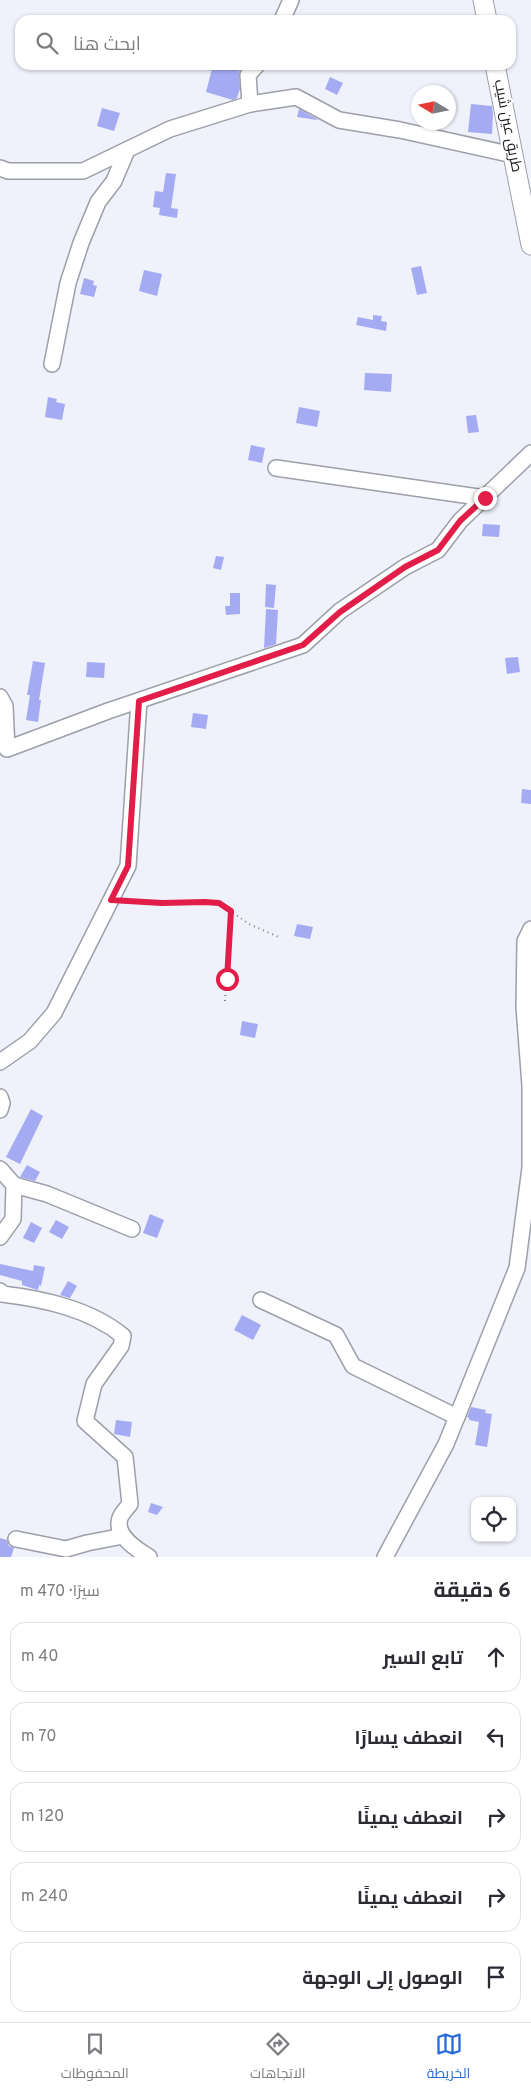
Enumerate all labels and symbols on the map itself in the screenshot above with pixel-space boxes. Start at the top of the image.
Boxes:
street label: طريق عين شيب [489,78,525,174]
north arrow [411,85,456,130]
route end [474,487,497,510]
route start [216,968,239,991]

